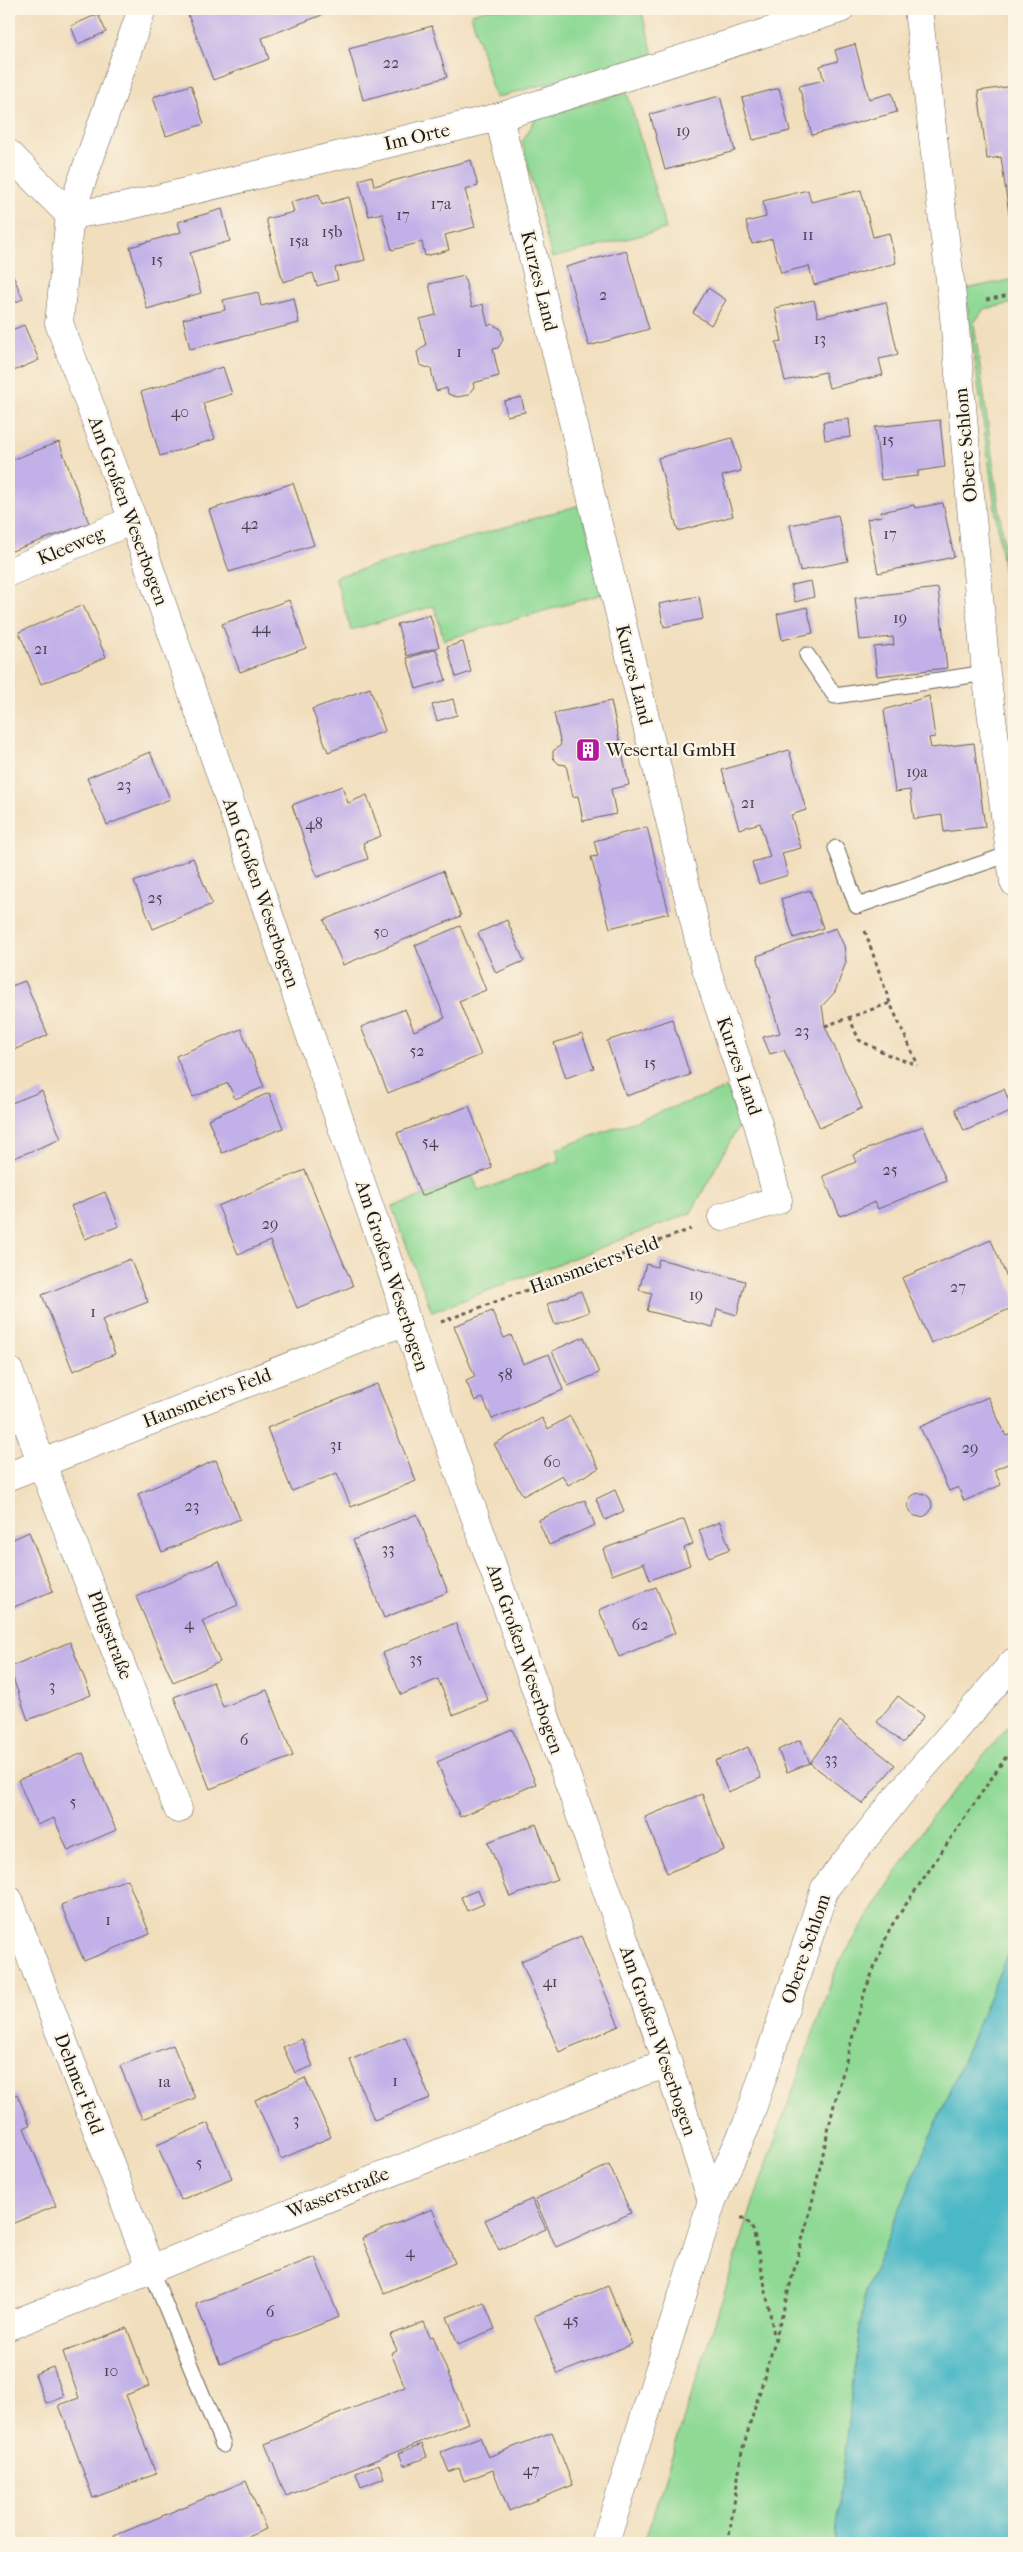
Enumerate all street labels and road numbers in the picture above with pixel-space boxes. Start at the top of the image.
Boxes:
street label: Im Orte [382,119,452,155]
street label: Kurzes Land [516,228,562,334]
street label: Obere Schlom [950,387,982,503]
street label: Am Großen Weserbogen [83,413,172,608]
street label: Kleeweg [34,522,109,570]
street label: Kurzes Land [611,622,657,728]
street label: Am Großen Weserbogen [218,794,304,991]
street label: Kurzes Land [712,1014,766,1119]
street label: Am Großen Weserbogen [350,1177,433,1374]
street label: Hansmeiers Feld [526,1231,662,1299]
street label: Hansmeiers Feld [140,1363,275,1433]
street label: Am Großen Weserbogen [482,1560,568,1757]
street label: Pflugstraße [83,1587,137,1683]
street label: Obere Schlom [777,1891,835,2007]
street label: Am Großen Weserbogen [615,1942,701,2139]
street label: Dehmer Feld [50,2030,109,2138]
street label: Wasserstraße [283,2163,392,2224]

